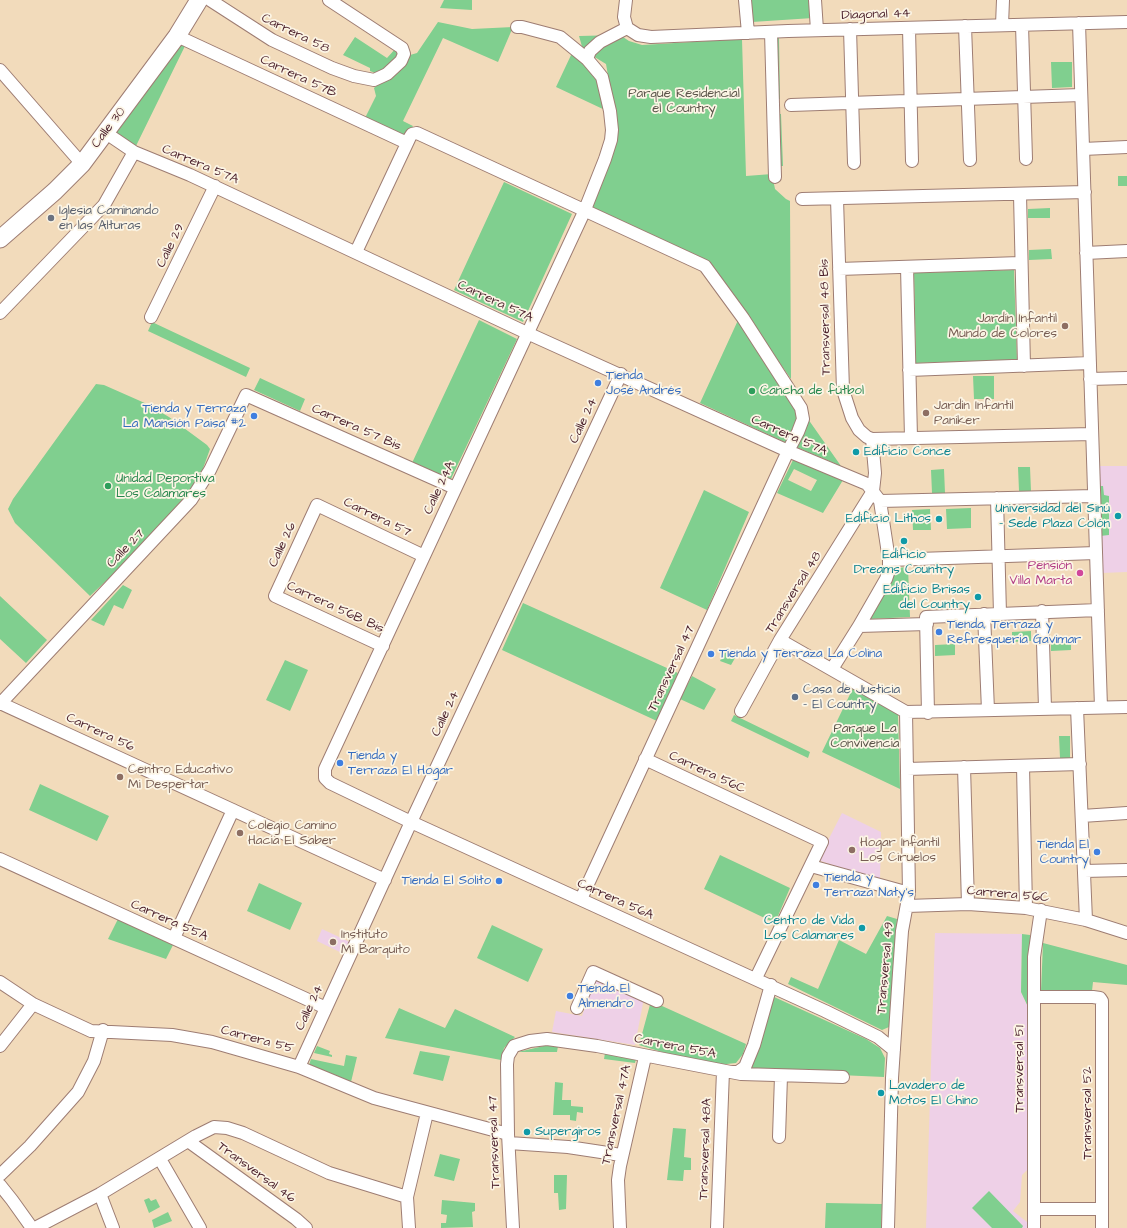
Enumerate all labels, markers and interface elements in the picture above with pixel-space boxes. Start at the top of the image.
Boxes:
street label: Diagonal 44 [841,6,911,24]
street label: Carrera 58 [258,11,332,57]
street label: Carrera 57B [257,52,339,102]
park label: Parque Residencial el Country [628,86,740,117]
street label: Calle 30 [89,105,129,151]
street label: Carrera 57A [159,142,241,188]
place label: Iglesia Caminando en las Alturas [59,203,159,234]
marker: Iglesia Caminando en las Alturas [46,213,56,223]
street label: Calle 29 [154,221,188,271]
street label: Transversal 48 Bis [817,259,835,375]
street label: Carrera 57A [455,278,535,326]
place label: Jardín Infantil Mundo de Colores [948,311,1057,342]
marker: Jardín Infantil Mundo de Colores [1060,321,1070,331]
place label: Tienda José Andrés [606,368,681,399]
marker: Tienda José Andrés [593,378,603,388]
place label: Cancha de fútbol [760,383,864,399]
marker: Cancha de fútbol [747,386,757,396]
street label: Calle 24 [567,396,601,446]
place label: Jardín Infantil Paniker [934,398,1014,429]
place label: Tienda y Terraza La Mansión Paisa #2 [123,401,246,432]
street label: Carrera 57 Bis [309,401,403,455]
marker: Jardín Infantil Paniker [921,408,931,418]
marker: Tienda y Terraza La Mansión Paisa #2 [249,411,259,421]
street label: Carrera 57A [749,412,829,460]
place label: Edificio Conce [864,444,951,460]
marker: Edificio Conce [851,447,861,457]
street label: Calle 24A [421,459,459,517]
place label: Unidad Deportiva Los Calamares [116,471,215,502]
marker: Unidad Deportiva Los Calamares [103,481,113,491]
street label: Carrera 57 [341,495,413,541]
place label: Universidad del Sinú - Sede Plaza Colón [995,501,1110,532]
place label: Edificio Lithos [846,511,931,527]
marker: Universidad del Sinú - Sede Plaza Colón [1113,511,1123,521]
marker: Edificio Lithos [934,514,944,524]
street label: Calle 26 [266,520,300,570]
street label: Calle 27 [104,526,148,572]
marker: Edificio Dreams Country [899,536,909,546]
place label: Edificio Dreams Country [854,547,954,578]
street label: Transversal 48 [763,549,825,637]
place label: Pensión Villa Marta [1010,558,1072,589]
marker: Pensión Villa Marta [1075,568,1085,578]
street label: Carrera 56B Bis [284,579,386,637]
place label: Edificio Brisas del Country [883,582,970,613]
marker: Edificio Brisas del Country [973,592,983,602]
place label: Tienda, Terraza y Refresquería Gavimar [947,617,1081,648]
street label: Transversal 47 [645,624,699,714]
marker: Tienda, Terraza y Refresquería Gavimar [934,627,944,637]
place label: Tienda y Terraza La Colina [719,646,882,662]
marker: Tienda y Terraza La Colina [706,649,716,659]
place label: Casa de Justicia - El Country [803,682,900,713]
street label: Calle 24 [429,689,463,739]
marker: Casa de Justicia - El Country [790,692,800,702]
street label: Carrera 56 [63,710,137,756]
park label: Parque La Convivencia [831,721,899,752]
place label: Tienda y Terraza El Hogar [348,748,453,779]
street label: Carrera 56C [666,748,748,798]
marker: Tienda y Terraza El Hogar [335,758,345,768]
place label: Centro Educativo Mi Despertar [128,762,233,793]
marker: Centro Educativo Mi Despertar [115,772,125,782]
place label: Colegio Camino Hacia El Saber [248,818,336,849]
marker: Colegio Camino Hacia El Saber [235,828,245,838]
place label: Hogar Infantil Los Ciruelos [860,835,939,866]
place label: Tienda El Country [1037,837,1089,868]
marker: Hogar Infantil Los Ciruelos [847,845,857,855]
marker: Tienda El Country [1092,847,1102,857]
place label: Tienda y Terraza Naty's [824,870,914,901]
place label: Tienda El Solito [402,873,491,889]
marker: Tienda El Solito [494,876,504,886]
street label: Carrera 56A [574,876,656,924]
marker: Tienda y Terraza Naty's [811,880,821,890]
street label: Carrera 56C [966,884,1050,906]
street label: Carrera 55A [128,897,210,945]
place label: Centro de Vida Los Calamares [764,913,854,944]
street label: Transversal 49 [874,921,898,1015]
marker: Centro de Vida Los Calamares [857,923,867,933]
place label: Instituto Mi Barquito [341,927,410,958]
marker: Instituto Mi Barquito [328,937,338,947]
place label: Tienda El Almendro [578,981,633,1012]
street label: Calle 24 [293,983,327,1033]
marker: Tienda El Almendro [565,991,575,1001]
street label: Carrera 55 [219,1023,295,1057]
street label: Transversal 51 [1012,1025,1028,1113]
street label: Carrera 55A [633,1031,717,1063]
street label: Transversal 47A [599,1064,635,1166]
street label: Transversal 52 [1080,1067,1096,1159]
place label: Lavadero de Motos El Chino [889,1078,978,1109]
marker: Lavadero de Motos El Chino [876,1088,886,1098]
street label: Transversal 47 [486,1095,504,1189]
street label: Transversal 48A [696,1098,716,1200]
place label: Supergiros [535,1124,601,1140]
marker: Supergiros [522,1127,532,1137]
street label: Transversal 46 [214,1139,298,1207]

